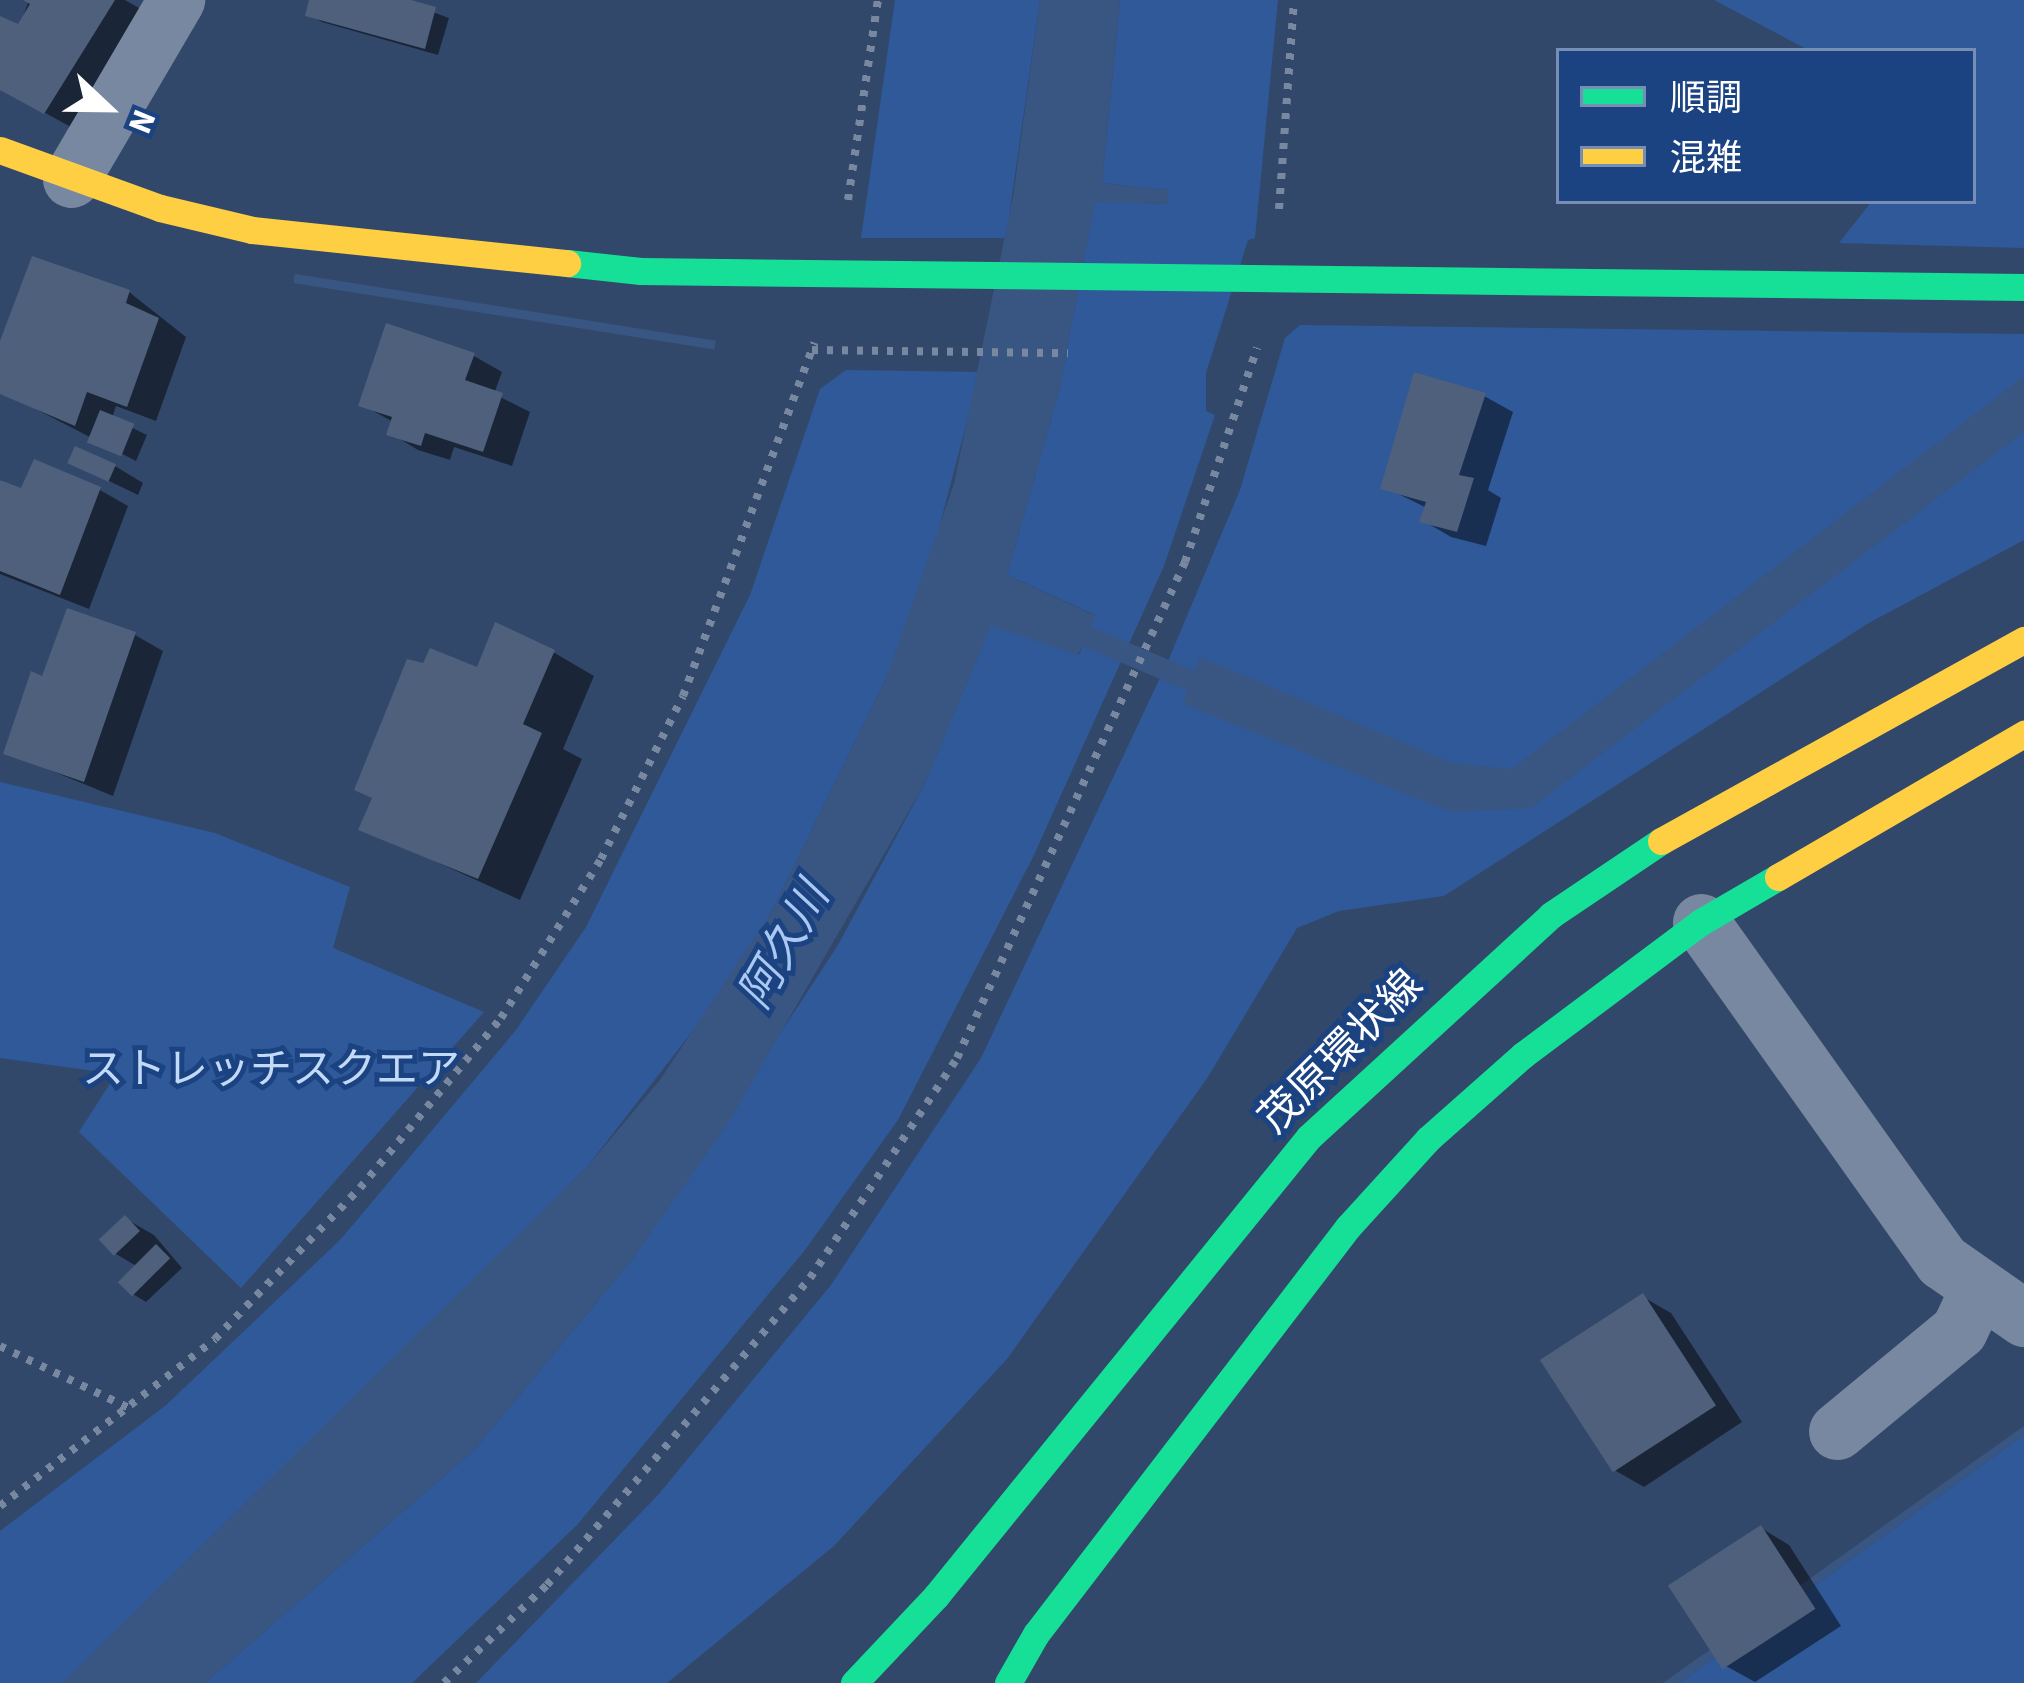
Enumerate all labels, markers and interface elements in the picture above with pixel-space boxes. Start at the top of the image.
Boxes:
north arrow [48,48,168,168]
legend [1556,48,1976,204]
text: 順調 [1670,73,1742,124]
text: N [116,103,168,141]
text: 混雑 [1670,133,1742,184]
water label: 阿久川 [729,874,841,1018]
street label: 茂原環状線 [1249,960,1433,1144]
park label: ストレッチスクエア [82,1045,460,1095]

